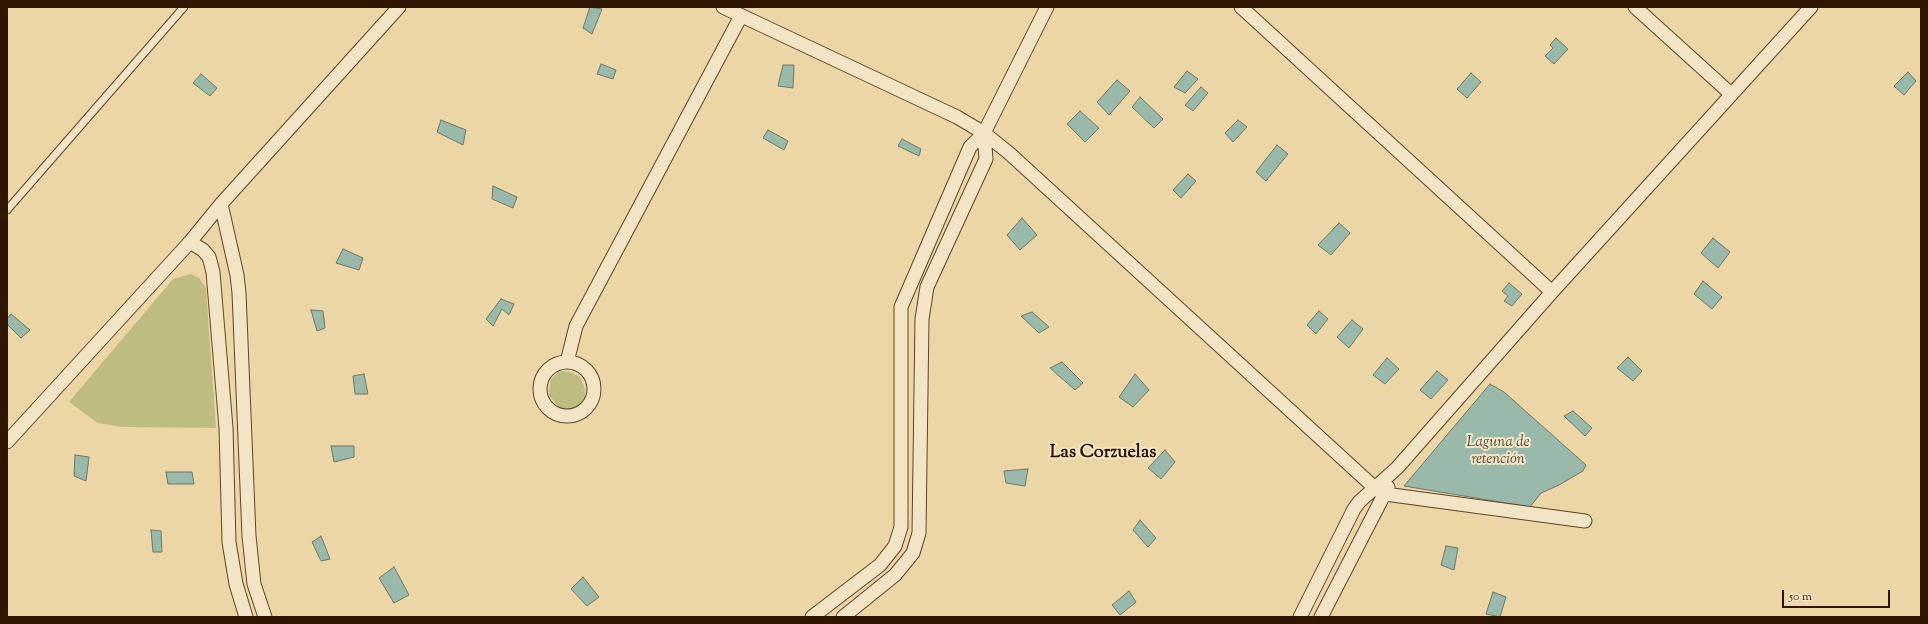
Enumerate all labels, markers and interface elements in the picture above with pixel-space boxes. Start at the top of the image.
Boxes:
water label: Laguna de retención [1466,434,1530,469]
district label: Las Corzuelas [1050,443,1156,465]
scale bar [1784,582,1892,608]
text: 50 m [1789,588,1812,606]

